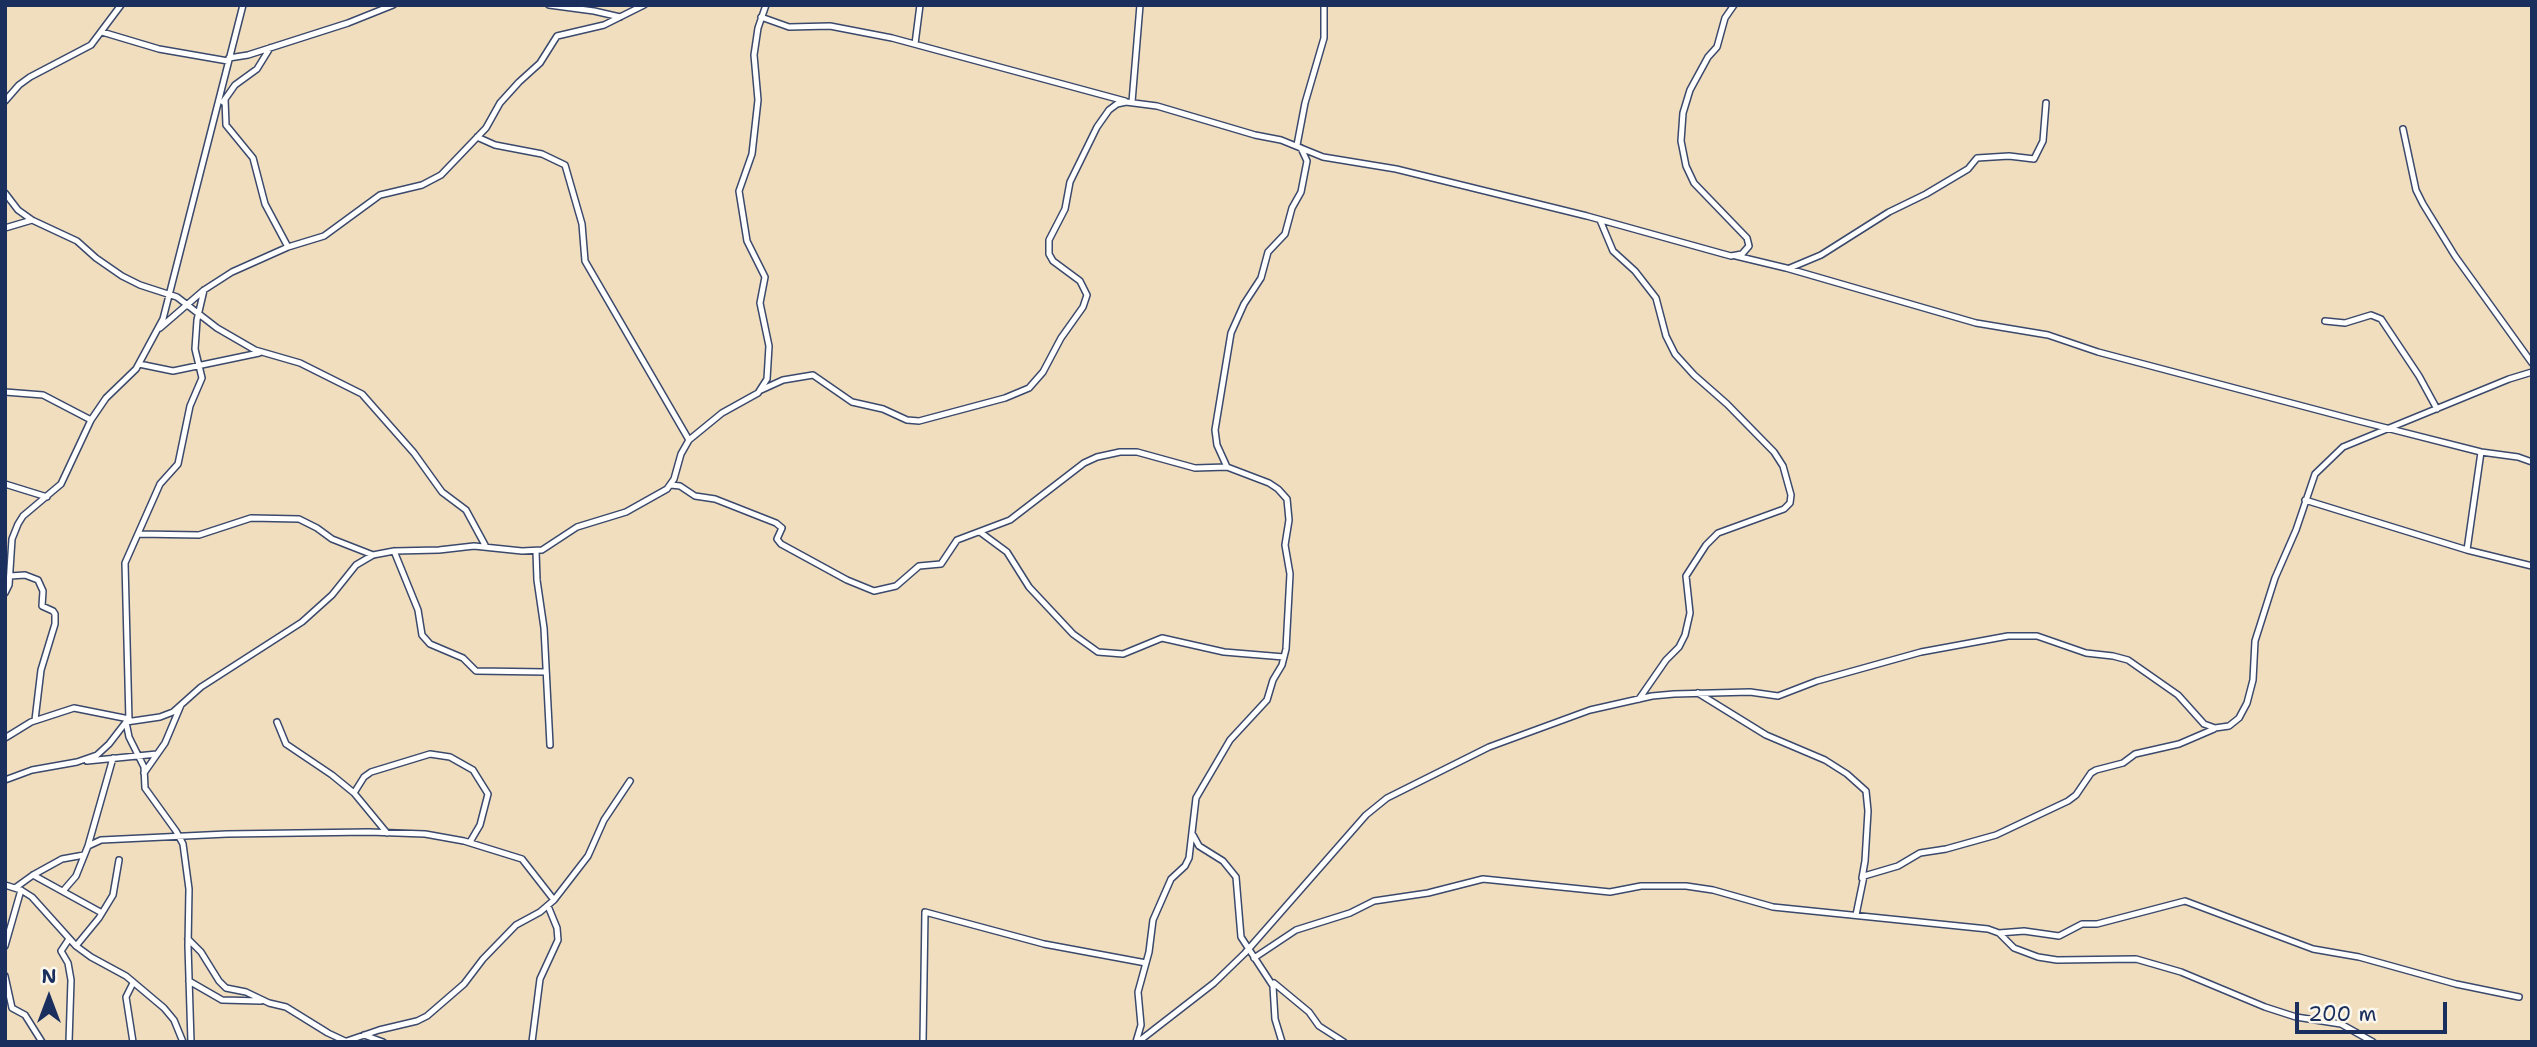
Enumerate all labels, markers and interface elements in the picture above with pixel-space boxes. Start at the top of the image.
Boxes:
north arrow [14,963,84,1033]
text: N [41,964,57,989]
scale bar [2299,988,2451,1032]
text: 200 m [2308,1000,2377,1028]

